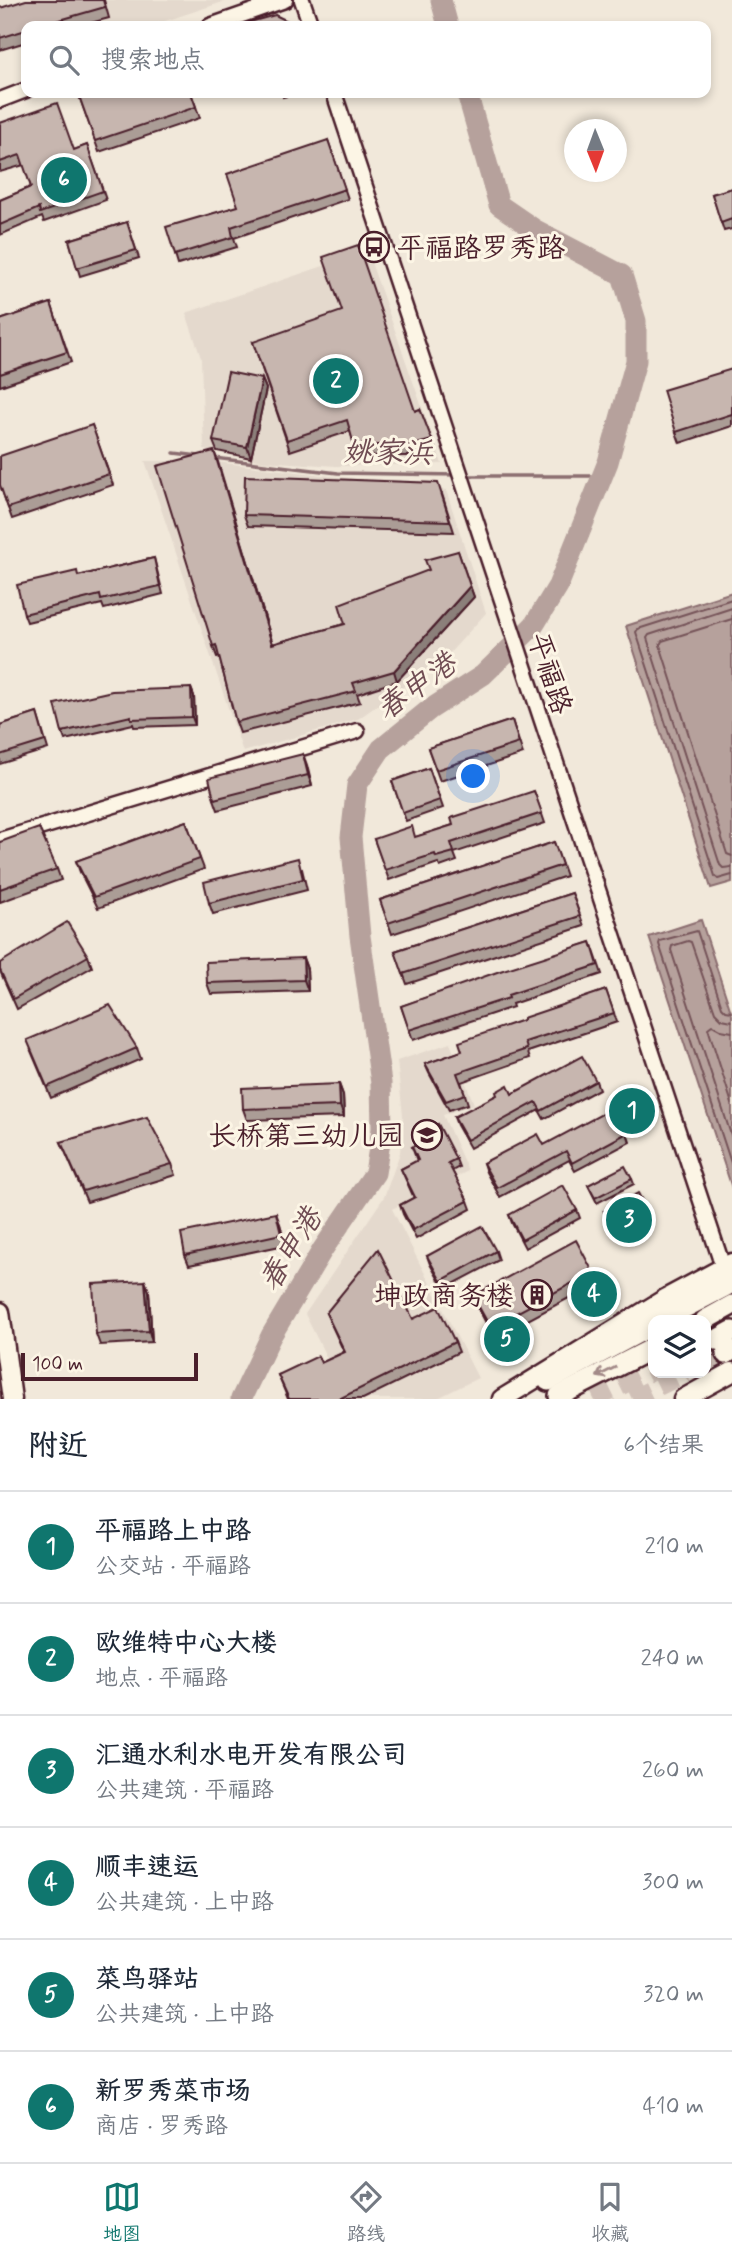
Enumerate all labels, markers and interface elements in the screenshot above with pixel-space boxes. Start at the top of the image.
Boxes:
search box [21,21,711,98]
icon: search [45,41,83,79]
text: 搜索地点 [101,44,205,78]
north arrow [564,119,627,182]
pin: 6 [41,154,87,206]
bus stop icon: 平福路罗秀路 [357,230,391,264]
place label: 平福路罗秀路 [397,231,565,268]
pin: 2 [313,355,359,407]
water label: 姚家浜 [343,433,434,474]
street label: 平福路 [518,628,579,719]
water label: 春申港 [369,643,467,729]
your location [456,759,490,793]
pin: 1 [609,1085,655,1137]
school or university icon: 长桥第三幼儿园 [410,1118,444,1152]
place label: 长桥第三幼儿园 [208,1119,404,1156]
pin: 3 [606,1194,652,1246]
water label: 春申港 [251,1199,333,1298]
pin: 4 [571,1268,617,1320]
building icon: 坤政商务楼 [520,1278,554,1312]
place label: 坤政商务楼 [374,1279,514,1316]
pin: 5 [484,1313,530,1365]
map controls [648,1315,711,1378]
button: layers [648,1315,711,1378]
scale bar [21,1350,198,1382]
text: 100 m [32,1352,83,1377]
one-way arrow [596,1366,617,1380]
text: 附近 [28,1427,88,1466]
text: 6个结果 [623,1431,704,1461]
text: 平福路上中路 [95,1515,251,1549]
text: 1 [46,1532,56,1562]
text: 210 m [644,1532,704,1562]
text: 公交站 · 平福路 [95,1552,251,1582]
text: 欧维特中心大楼 [95,1627,277,1661]
text: 2 [45,1644,57,1674]
text: 240 m [640,1644,704,1674]
text: 地点 · 平福路 [95,1664,228,1694]
text: 汇通水利水电开发有限公司 [95,1739,407,1773]
text: 3 [46,1756,56,1786]
text: 260 m [642,1756,704,1786]
text: 公共建筑 · 平福路 [95,1776,274,1806]
text: 顺丰速运 [95,1851,199,1885]
text: 4 [44,1868,58,1898]
text: 300 m [642,1868,704,1898]
text: 公共建筑 · 上中路 [95,1888,274,1918]
text: 菜鸟驿站 [95,1963,199,1997]
text: 5 [44,1980,58,2010]
text: 320 m [643,1980,704,2010]
text: 公共建筑 · 上中路 [95,2000,274,2030]
text: 新罗秀菜市场 [95,2075,251,2109]
text: 6 [45,2092,57,2122]
text: 410 m [642,2092,704,2122]
text: 商店 · 罗秀路 [95,2112,228,2142]
tab: 地图 [103,2178,141,2247]
tab: 路线 [347,2178,385,2247]
tab: 收藏 [591,2178,629,2247]

